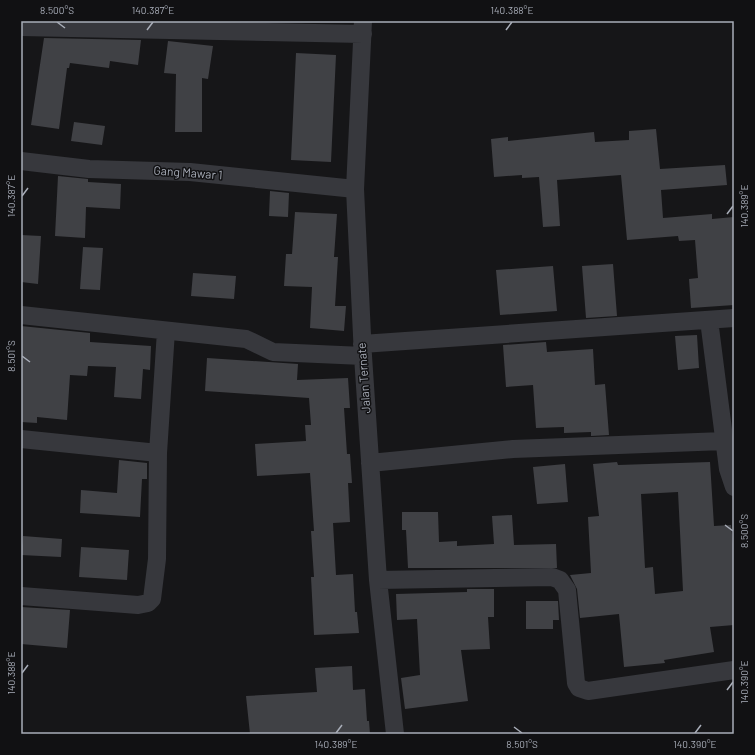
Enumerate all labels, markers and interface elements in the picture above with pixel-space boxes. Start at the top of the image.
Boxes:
text: 8.500°S [40,4,74,16]
text: 140.387°E [132,4,174,16]
text: 140.388°E [491,4,533,16]
street label: Gang Mawar 1 [153,163,223,181]
text: 140.387°E [5,175,17,217]
text: 140.389°E [738,185,750,227]
text: 8.501°S [5,340,17,372]
street label: Jalan Ternate [354,342,372,414]
text: 8.500°S [738,514,750,548]
text: 140.388°E [5,652,17,694]
text: 140.390°E [738,660,750,704]
text: 140.389°E [315,738,357,750]
text: 8.501°S [506,738,538,750]
text: 140.390°E [673,738,717,750]

